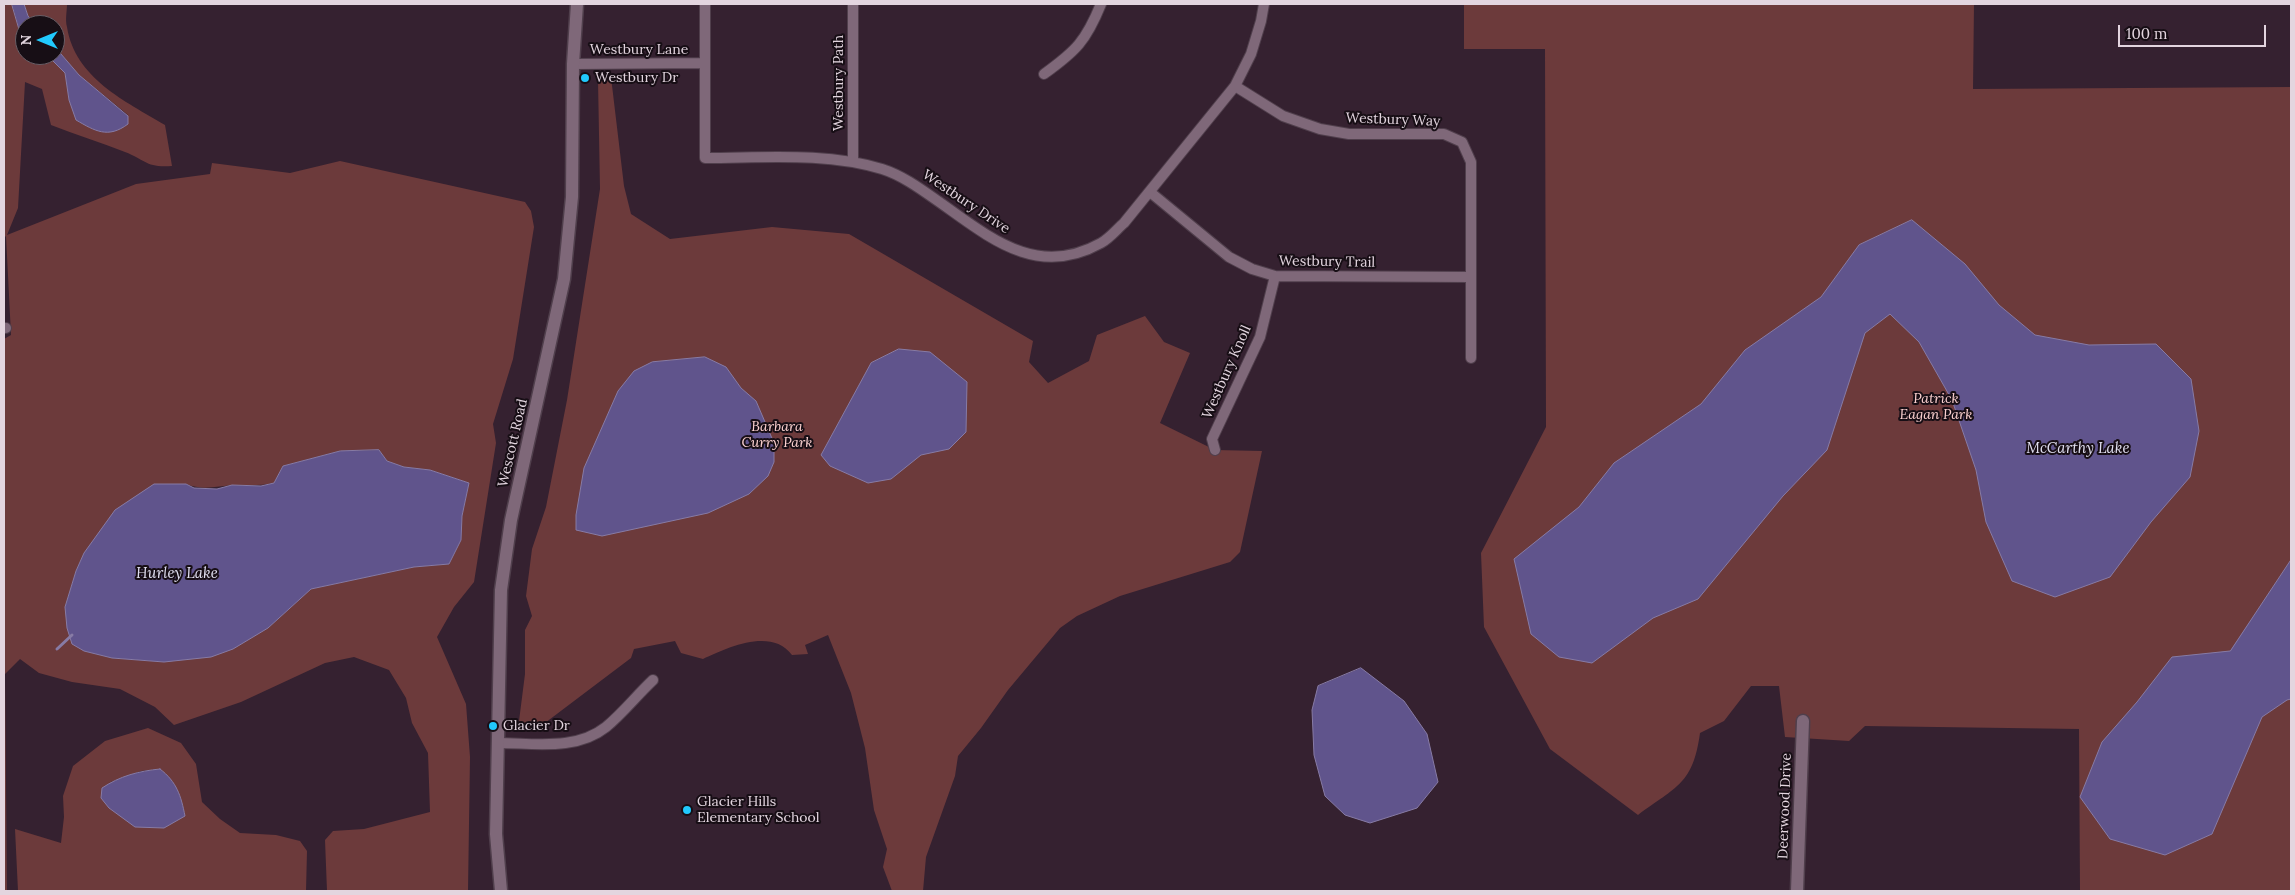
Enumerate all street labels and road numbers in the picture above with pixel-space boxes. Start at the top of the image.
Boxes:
street label: Westbury Path [831,35,847,131]
street label: Westbury Lane [590,42,688,58]
street label: Westbury Way [1345,110,1441,130]
street label: Westbury Drive [919,167,1013,237]
street label: Westbury Trail [1279,253,1375,271]
street label: Westbury Knoll [1199,323,1255,421]
street label: Wescott Road [495,397,531,489]
street label: Deerwood Drive [1775,753,1795,859]

